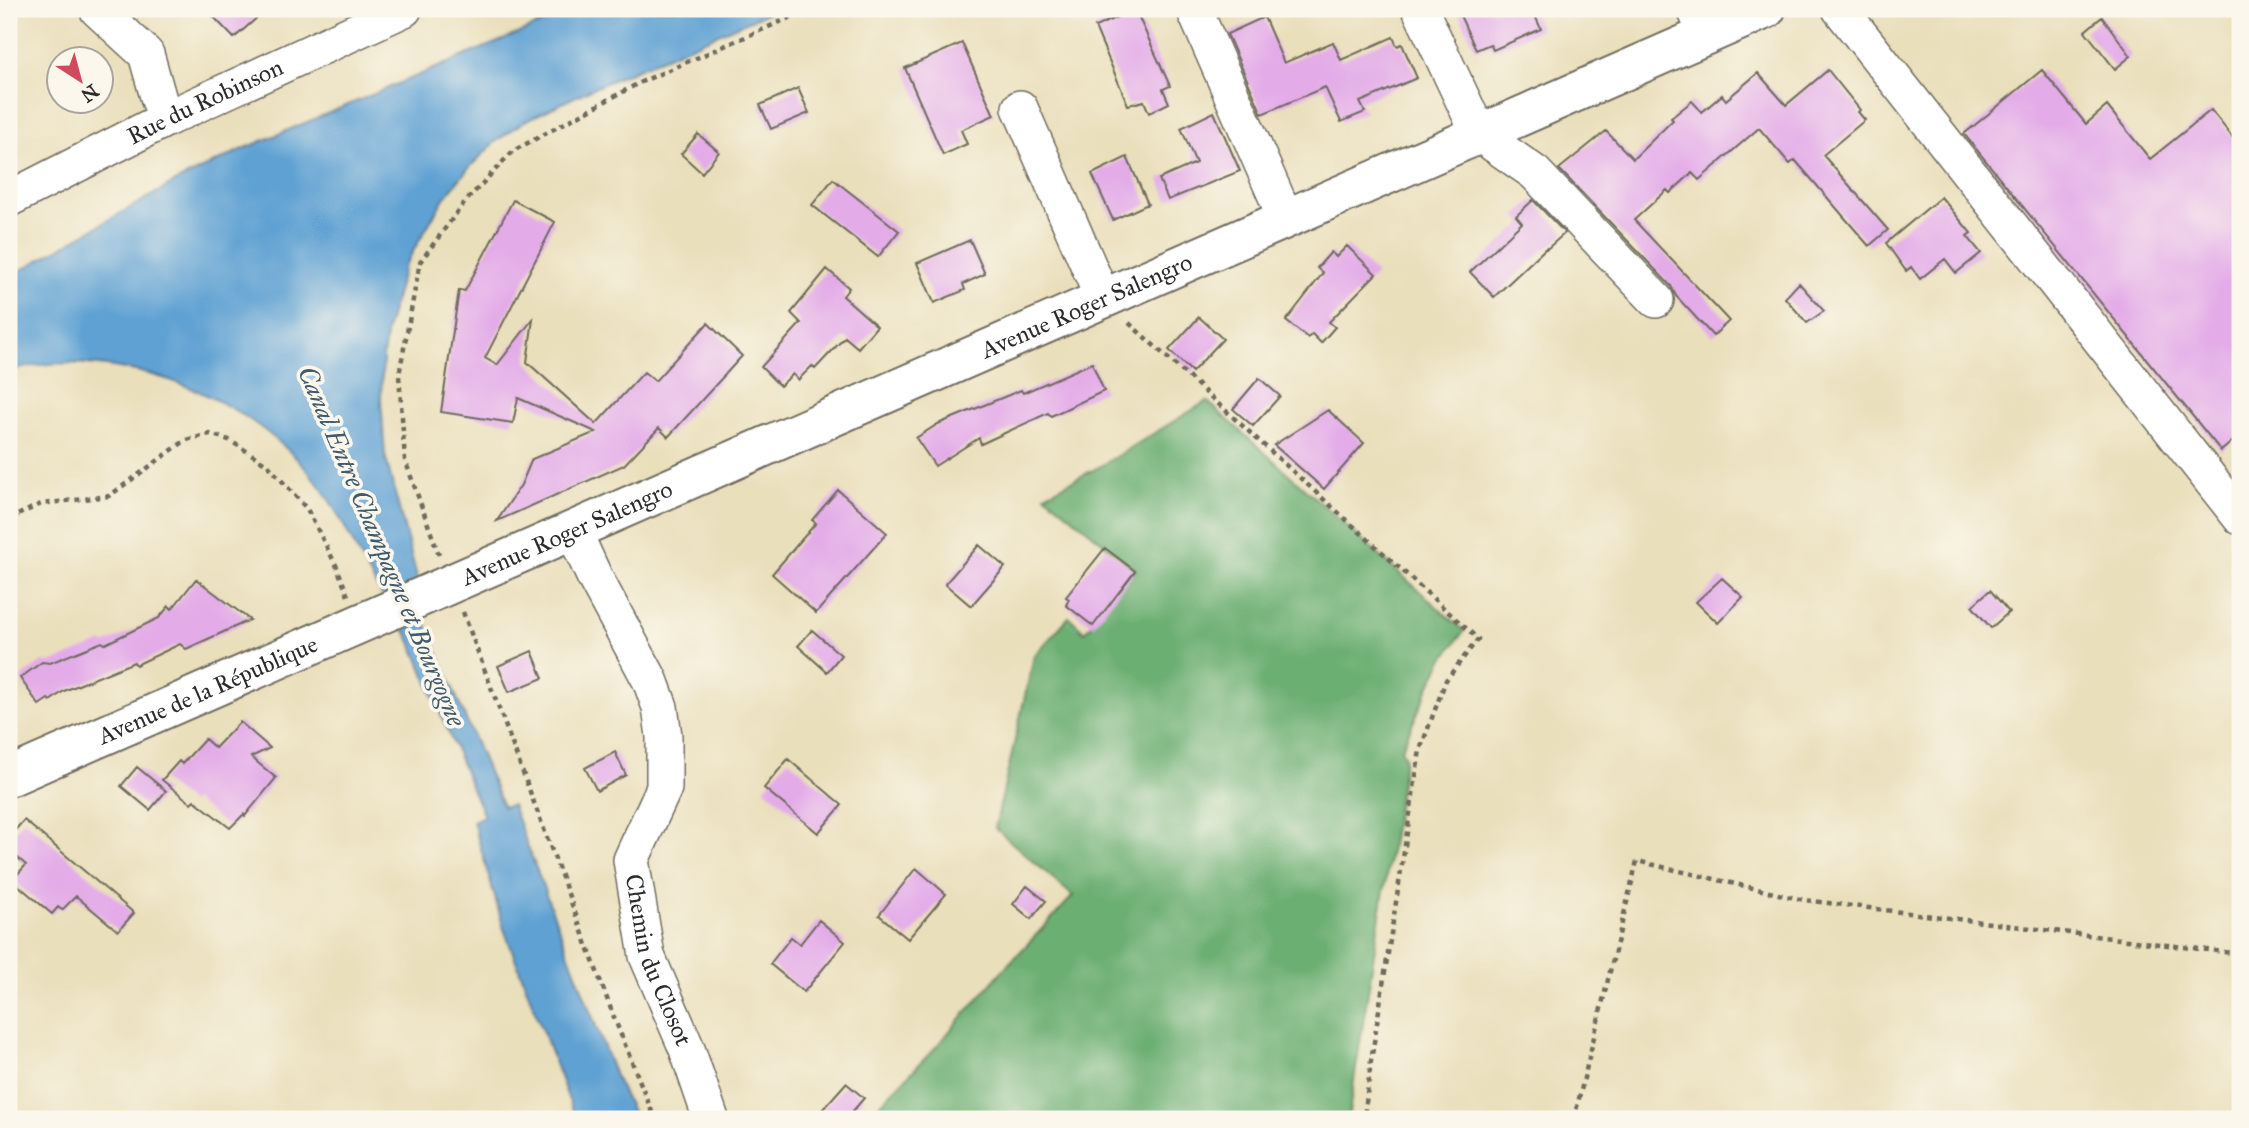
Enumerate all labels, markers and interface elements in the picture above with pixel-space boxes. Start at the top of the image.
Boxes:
north arrow [46,46,116,116]
street label: Rue du Robinson [122,52,288,151]
text: N [76,79,103,107]
street label: Avenue Roger Salengro [975,247,1197,366]
water label: Canal Entre Champagne et Bourgogne [290,361,473,733]
street label: Avenue Roger Salengro [456,474,677,593]
street label: Avenue de la République [92,629,322,752]
street label: Chemin du Closot [619,872,699,1051]

